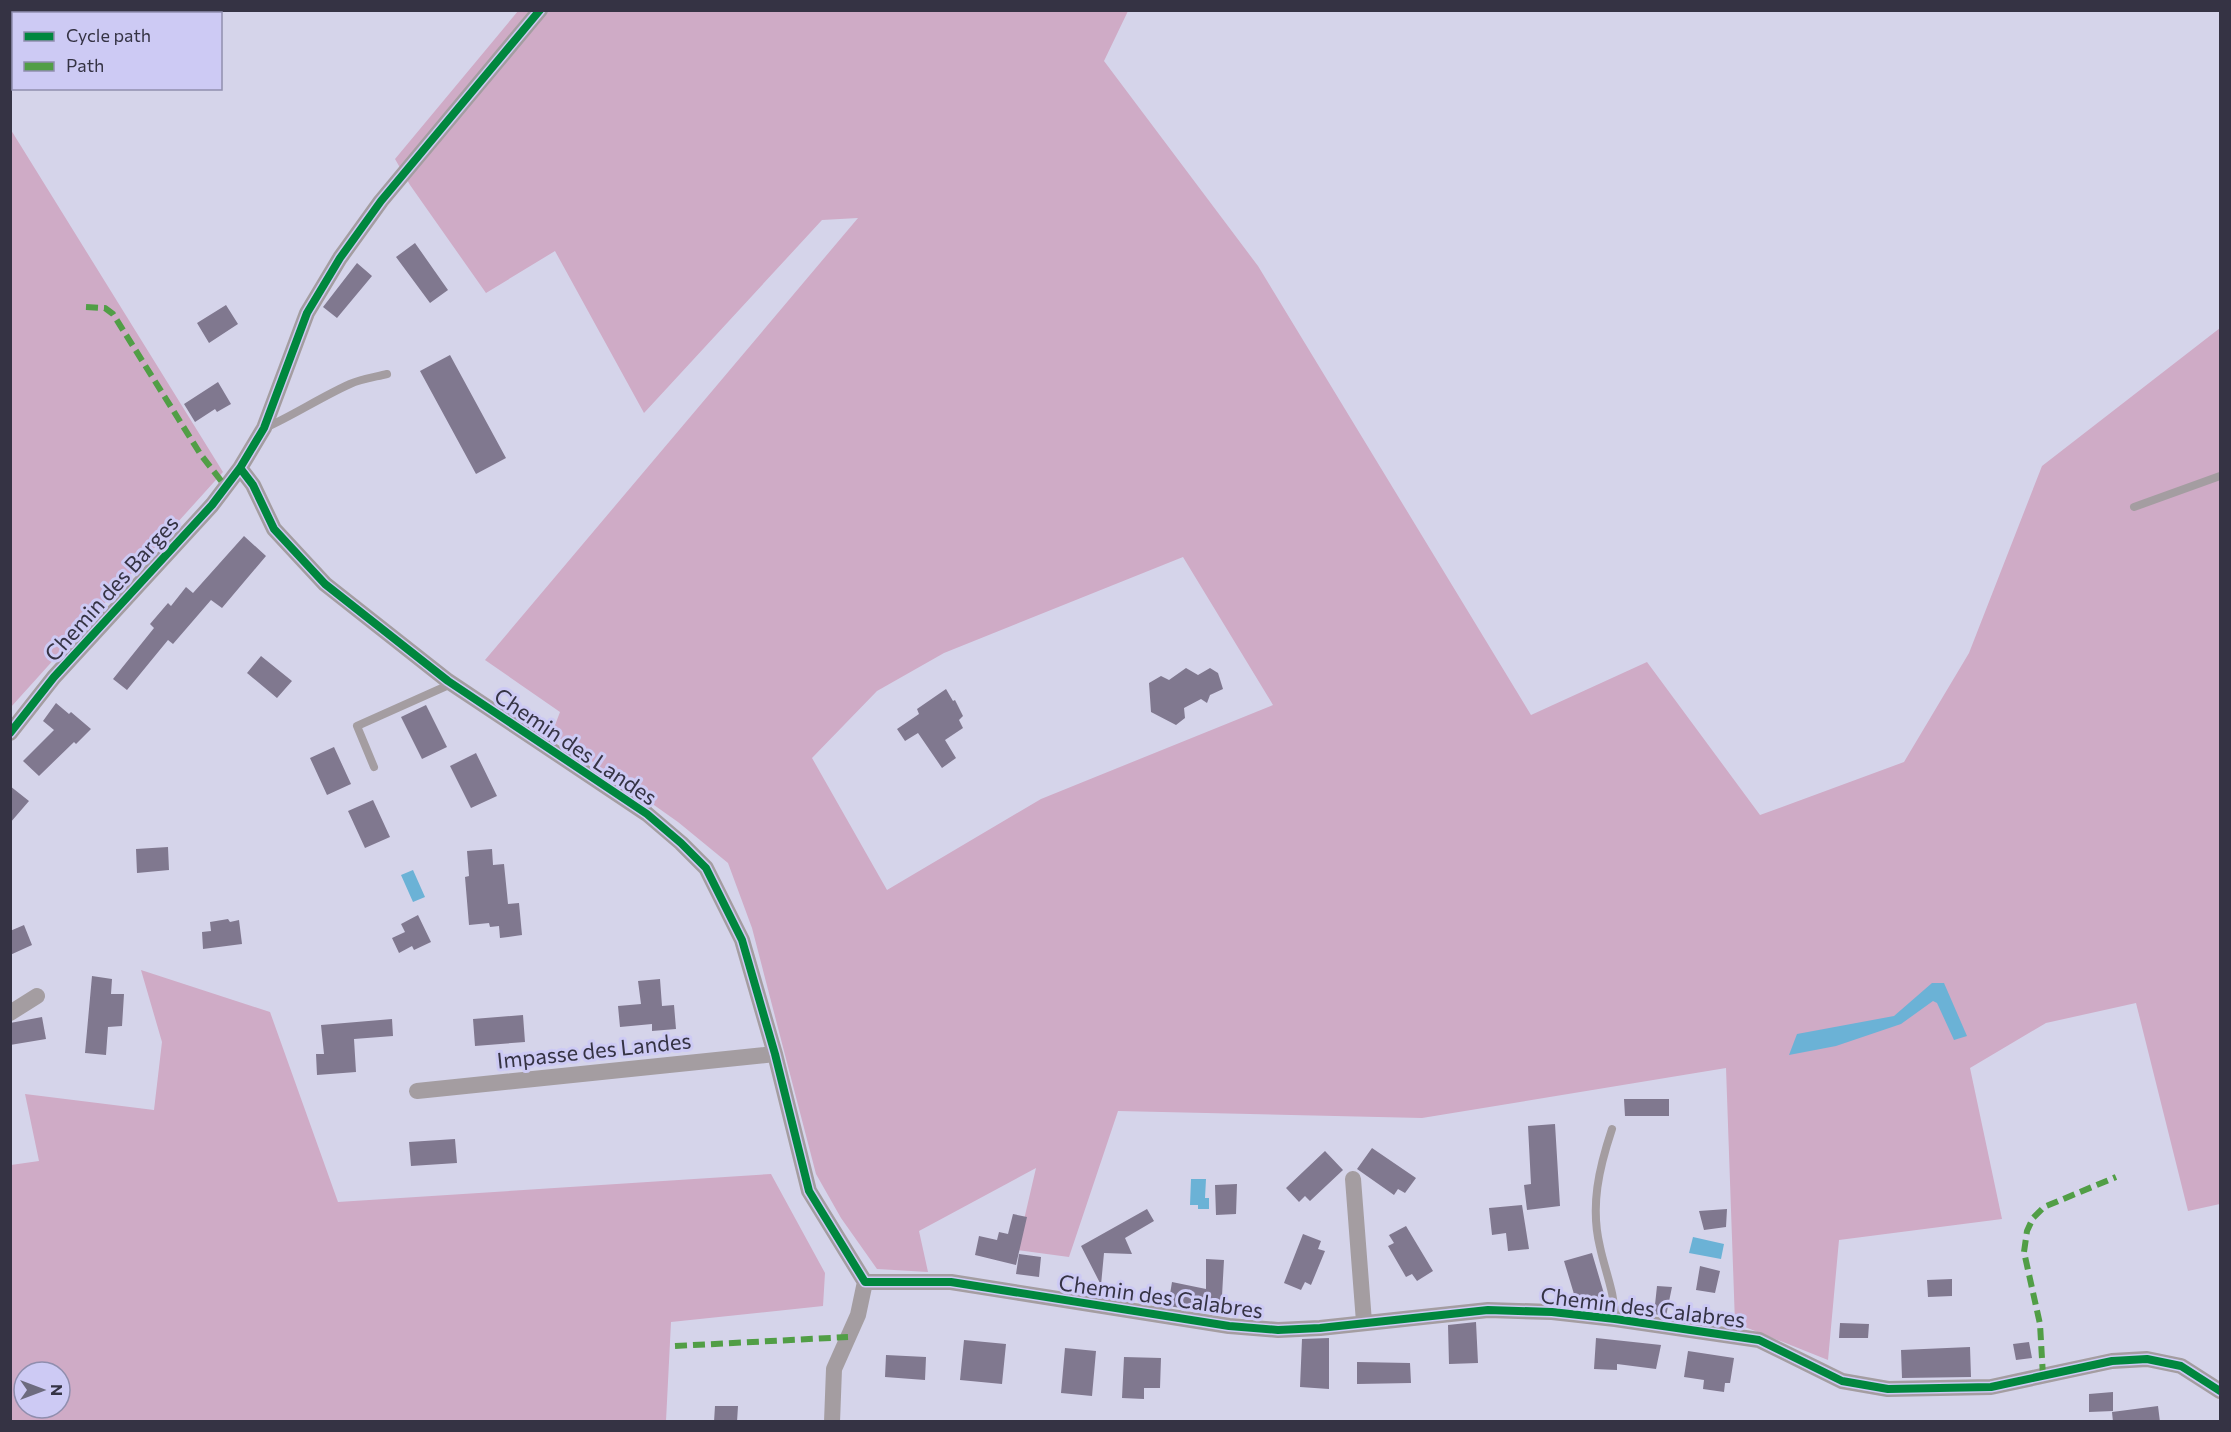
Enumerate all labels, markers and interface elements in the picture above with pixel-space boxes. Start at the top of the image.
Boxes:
legend [12,12,222,90]
text: Cycle path [66,24,151,46]
text: Path [66,54,104,76]
street label: Chemin des Barges [38,509,184,667]
street label: Chemin des Landes [489,682,663,810]
street label: Impasse des Landes [496,1026,692,1074]
street label: Chemin des Calabres [1057,1268,1265,1324]
street label: Chemin des Calabres [1539,1281,1747,1333]
north arrow [12,1360,72,1420]
text: N [48,1384,67,1396]

